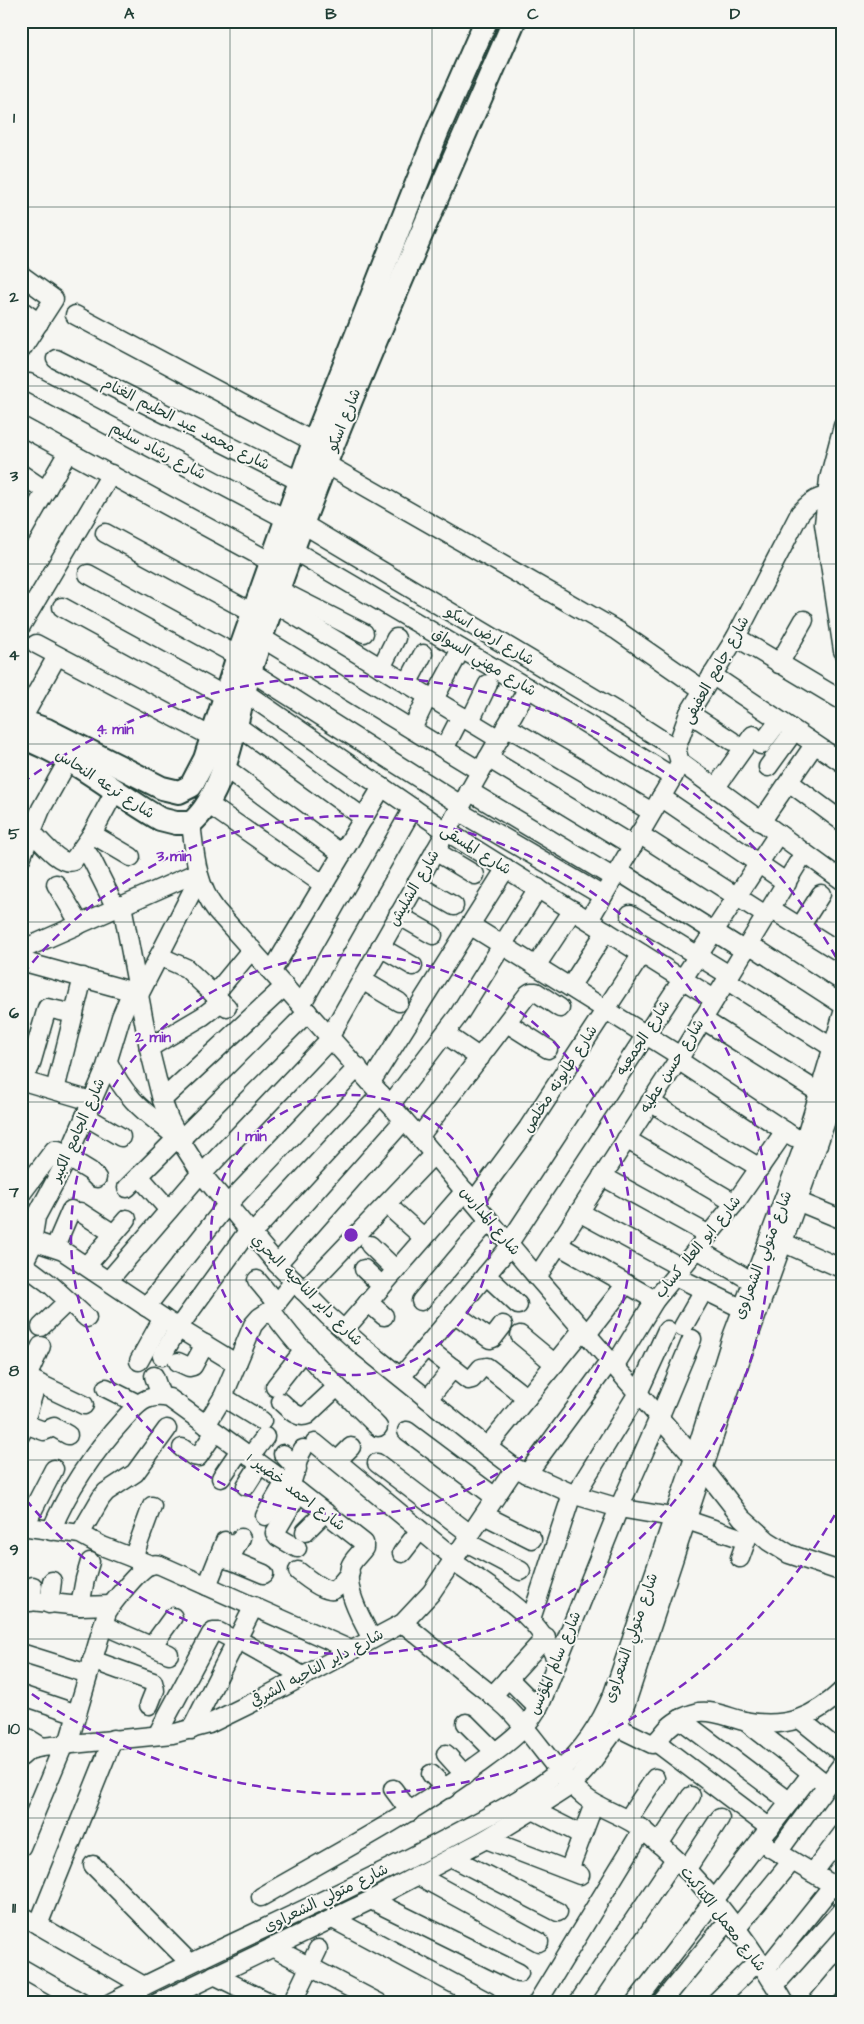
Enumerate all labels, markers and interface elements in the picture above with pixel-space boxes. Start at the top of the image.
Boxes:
text: A [124,3,135,25]
text: B [325,3,337,25]
text: C [527,3,539,25]
text: D [730,3,741,25]
text: 1 [13,107,16,129]
text: 2 [8,286,19,308]
street label: شارع محمد عبد الحليم الغنام [98,373,273,476]
street label: شارع اسكو [322,385,366,455]
street label: شارع رشاد سليم [106,417,209,486]
text: 3 [9,465,19,487]
street label: شارع ارض اسكو [441,601,538,671]
street label: شارع جامع العفيفى [678,612,754,728]
street label: شارع مهني السواق [427,623,540,703]
text: 4 [9,644,20,666]
text: 4 min [96,719,134,740]
street label: شارع ترعه النحاس [51,744,159,824]
street label: شارع المسقى [437,820,515,880]
text: 5 [8,823,20,845]
text: 3 min [155,846,192,867]
street label: شارع الشليش [384,846,444,930]
street label: شارع الجمعيه [611,996,675,1080]
text: 6 [9,1002,19,1024]
street label: شارع حسن عطيه [635,1015,709,1117]
street label: شارع طابونه مخلص [517,1021,603,1137]
text: 2 min [134,1027,172,1048]
street label: شارع الجامع الكبير [45,1075,110,1187]
text: 1 min [237,1126,267,1147]
text: 7 [8,1181,19,1203]
street label: شارع المدارس [455,1182,525,1260]
street label: شارع متولي الشعراوى [729,1188,799,1323]
street label: شارع ابو العلا كساب [650,1191,746,1303]
centre of rings [342,1226,360,1244]
street label: شارع داير الناحيه البحري [246,1229,368,1351]
text: 8 [9,1360,20,1382]
street label: شارع احمد خضير 1 [242,1448,350,1536]
text: 9 [9,1539,19,1561]
street label: شارع متولي الشعراوى [599,1570,665,1706]
street label: شارع سالم المؤنس [524,1608,586,1718]
street label: شارع داير الناحيه الشرقي [246,1623,387,1712]
text: 10 [8,1718,20,1740]
street label: شارع متولي الشعراوى [260,1859,393,1939]
street label: شارع معمل الكتاكيت [675,1862,771,1976]
text: 11 [12,1897,17,1919]

